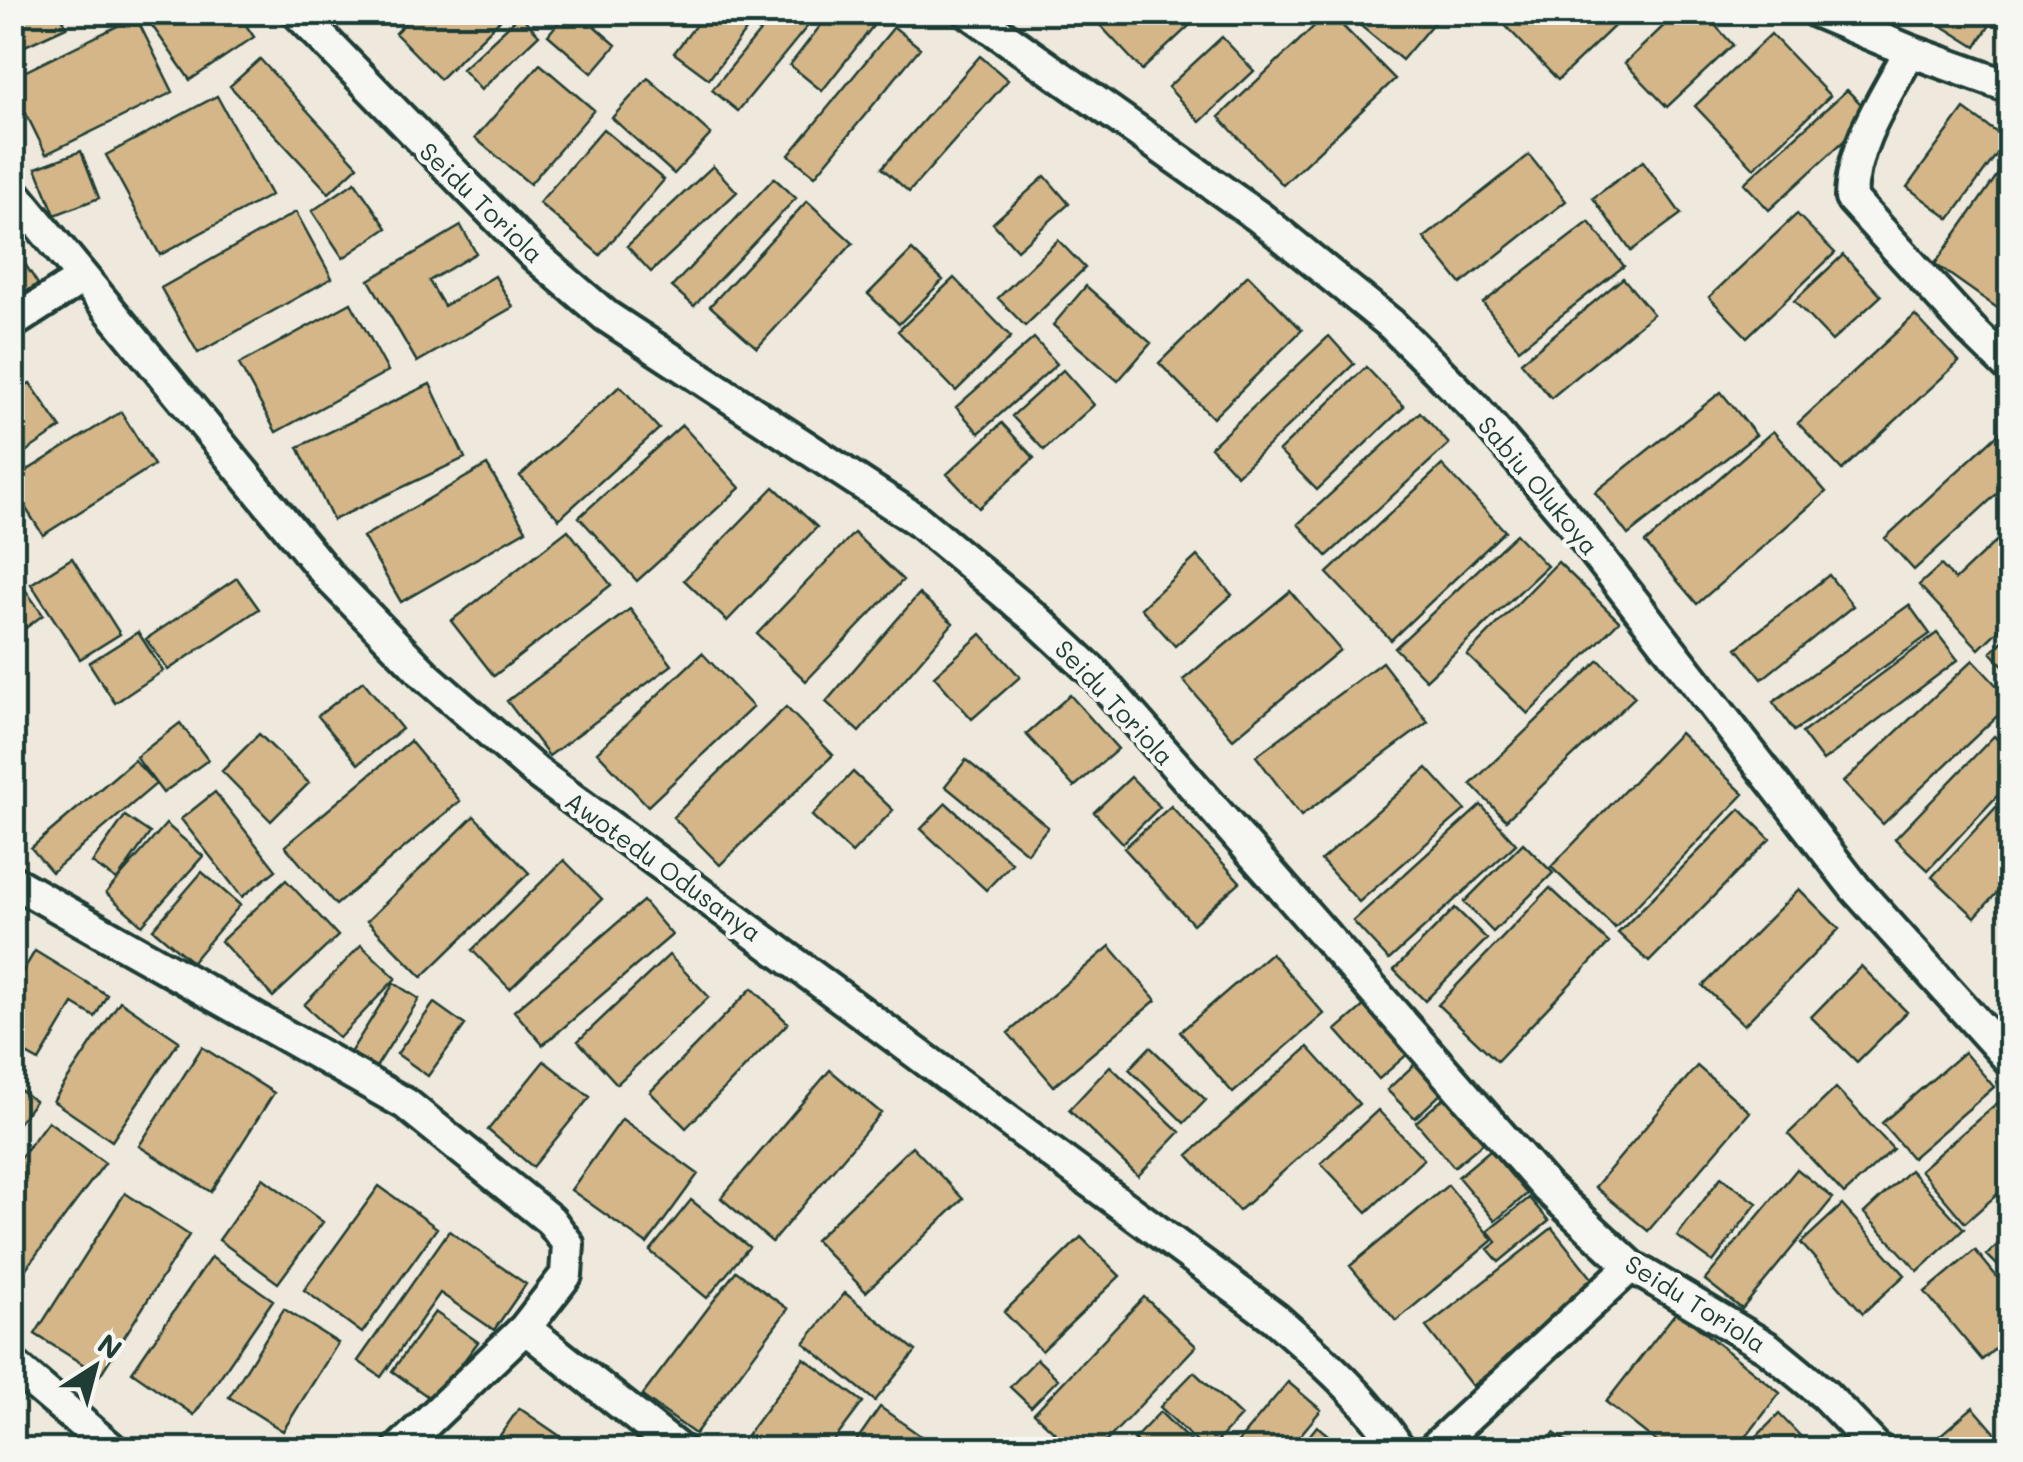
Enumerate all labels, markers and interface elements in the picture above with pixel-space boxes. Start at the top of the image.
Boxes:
street label: Seidu Toriola [413,135,551,269]
street label: Sabiu Olukoya [1471,409,1606,562]
street label: Seidu Toriola [1049,632,1181,772]
street label: Awotedu Odusanya [559,784,768,949]
street label: Seidu Toriola [1620,1247,1772,1359]
north arrow [45,1317,145,1417]
text: N [91,1325,129,1367]

